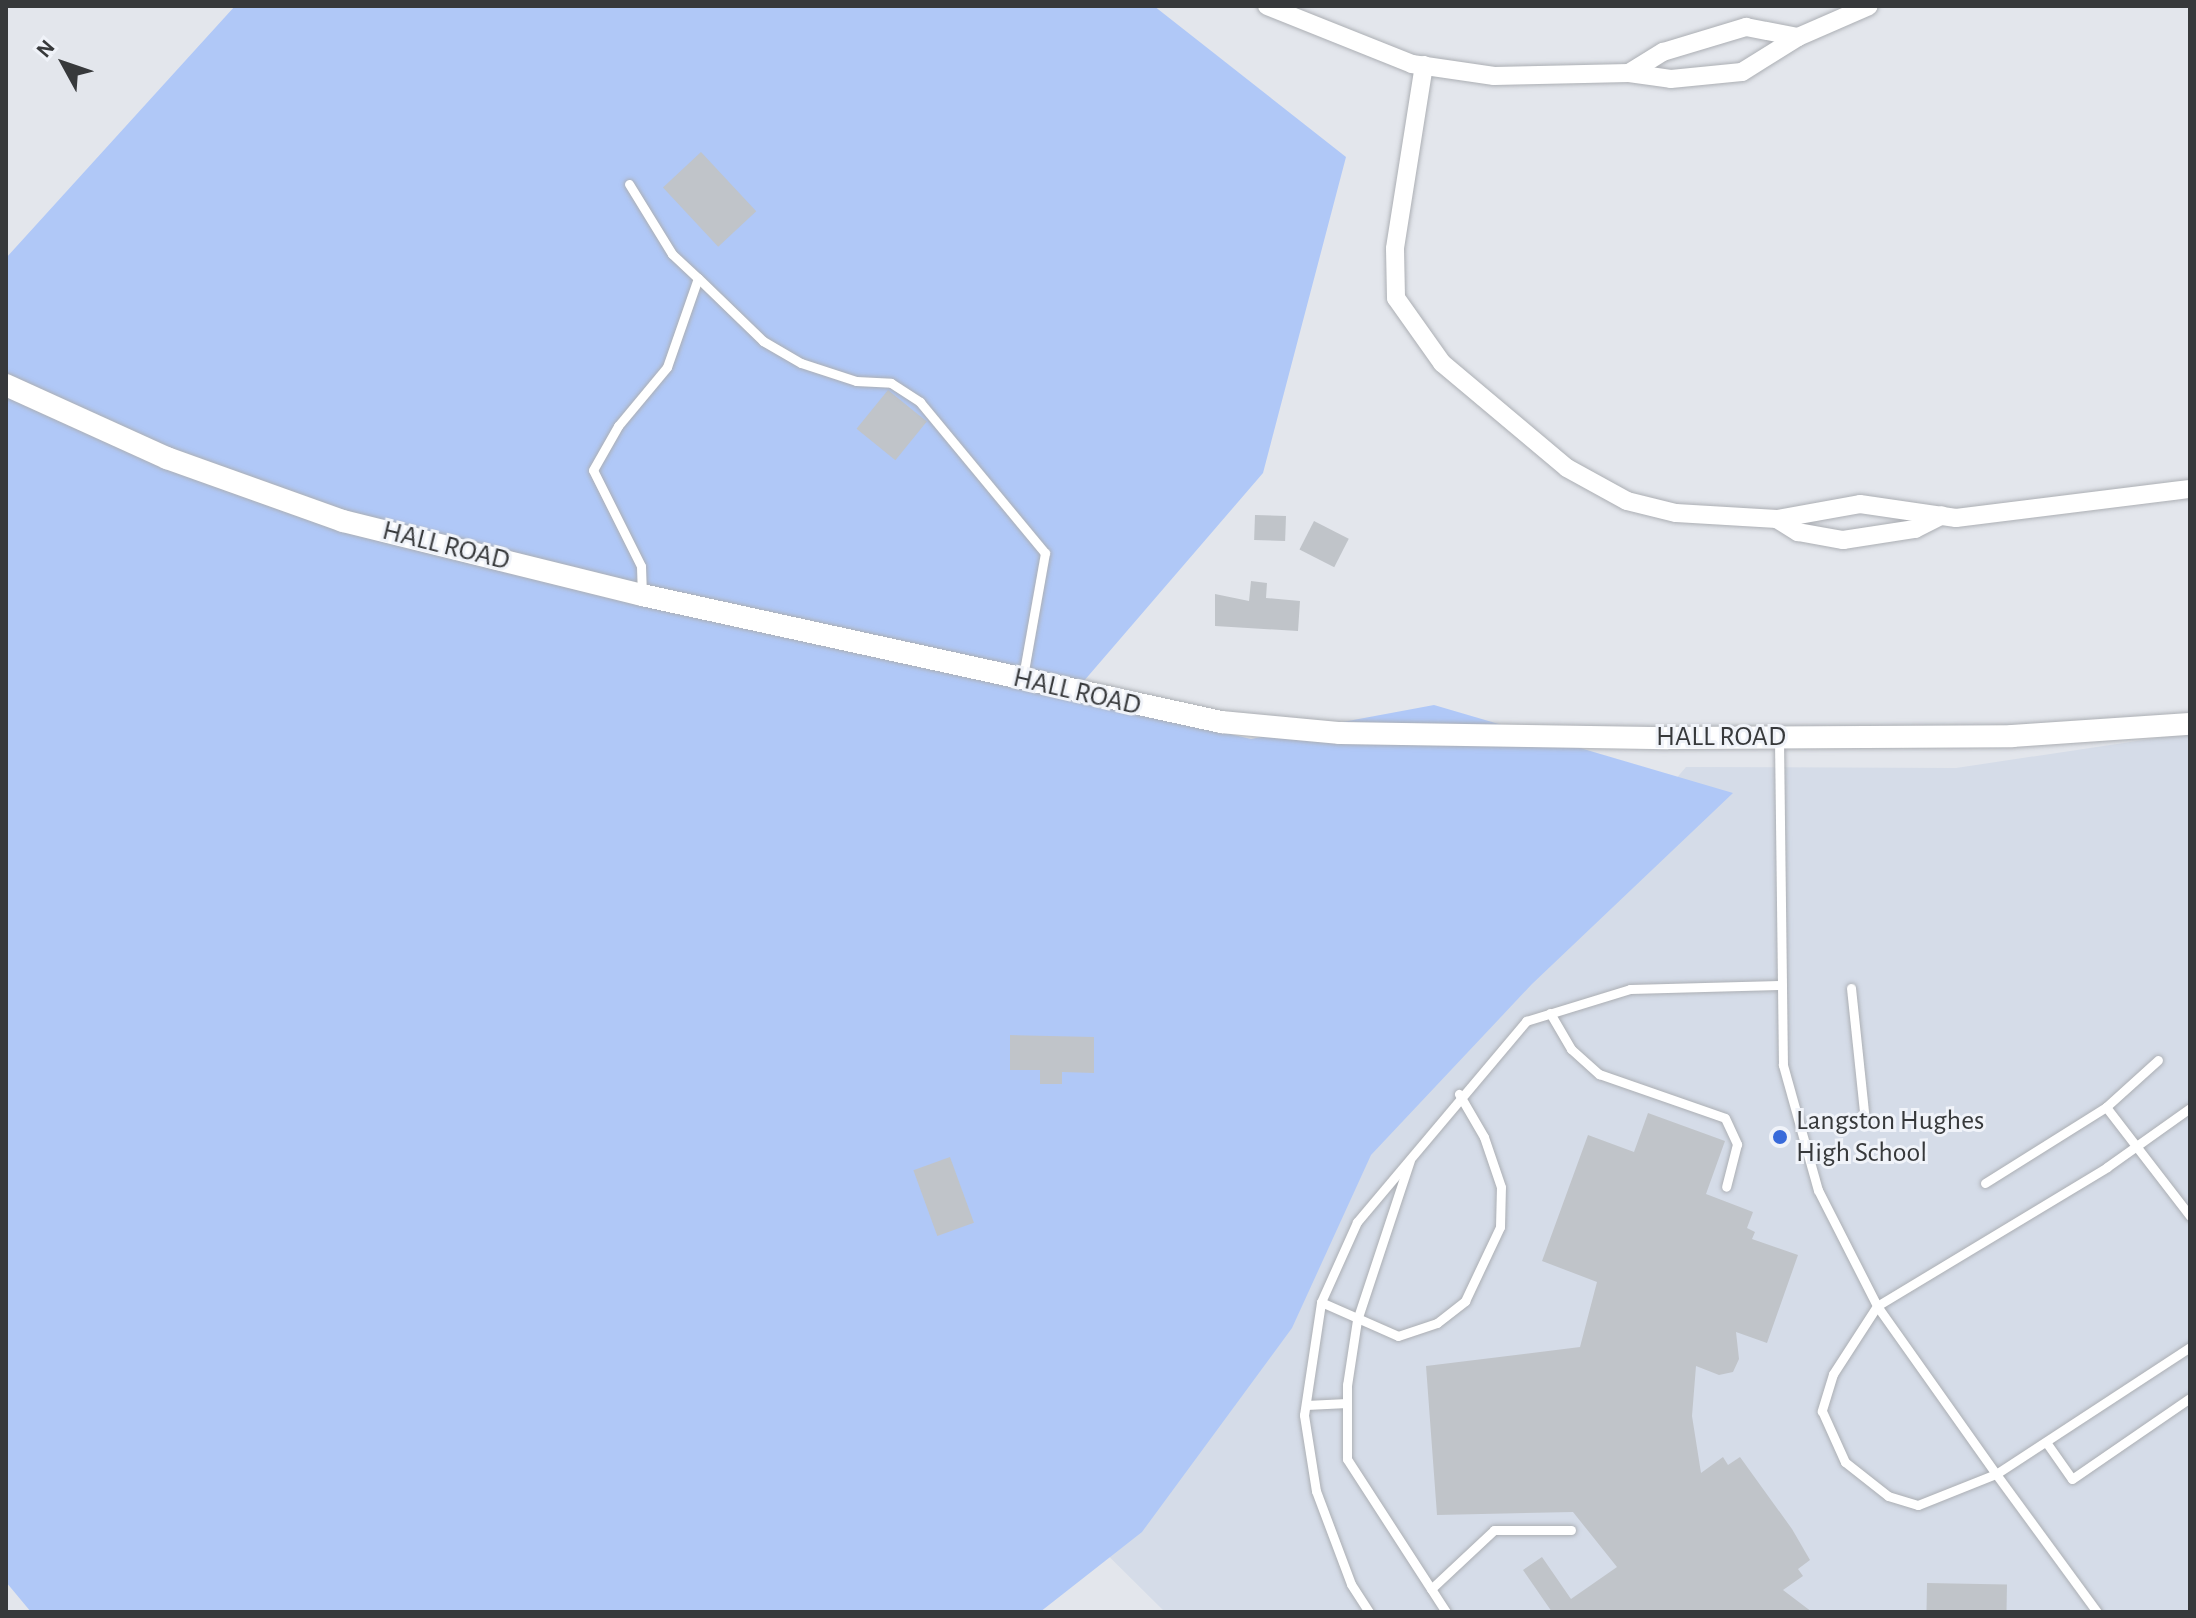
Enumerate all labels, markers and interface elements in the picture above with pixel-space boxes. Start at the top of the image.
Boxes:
north arrow [24,24,104,104]
text: N [32,36,59,62]
street label: HALL ROAD [379,514,513,578]
street label: HALL ROAD [1010,661,1144,723]
street label: HALL ROAD [1656,720,1786,754]
place label: Langston Hughes High School [1796,1104,1984,1170]
marker: Langston Hughes High School [1771,1128,1789,1146]

